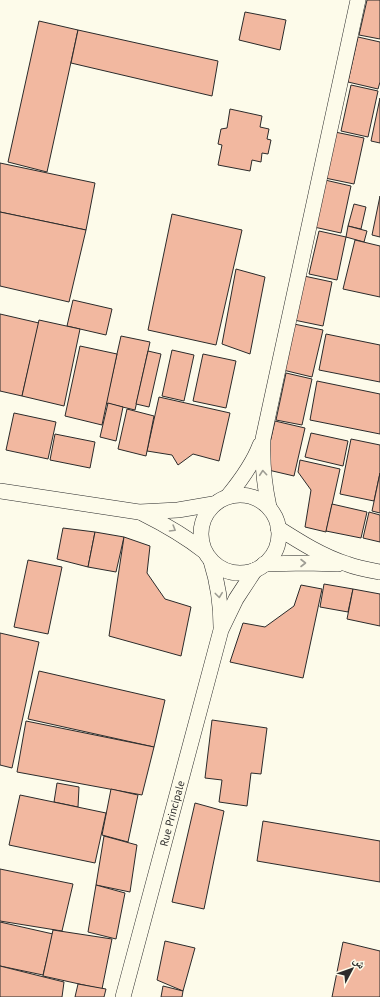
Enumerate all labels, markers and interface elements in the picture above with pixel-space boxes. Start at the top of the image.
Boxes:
one-way arrow [259,470,268,476]
one-way arrow [169,525,176,532]
one-way arrow [300,559,306,567]
one-way arrow [214,592,223,598]
street label: Rue Principale [157,779,188,848]
north arrow [332,949,372,989]
text: ش [350,953,369,972]

